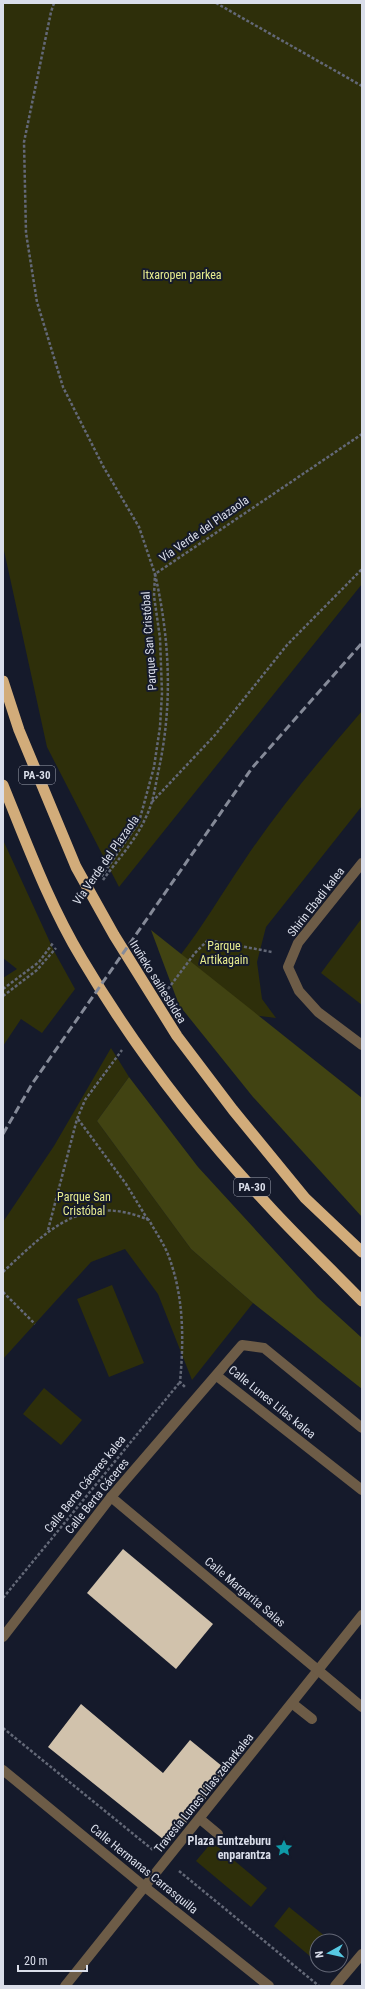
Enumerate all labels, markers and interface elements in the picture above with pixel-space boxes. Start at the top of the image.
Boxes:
park label: Itxaropen parkea [142,268,222,282]
street label: Vía Verde del Plazaola [157,493,252,565]
street label: Parque San Cristóbal [139,591,159,691]
road number: PA-30 [19,766,55,784]
street label: Vía Verde del Plazaola [70,812,142,907]
street label: Shirin Ebadi kalea [285,864,348,939]
street label: Iruñeko saihesbidea [127,938,189,1026]
park label: Parque Artikagain [200,939,248,967]
road number: PA-30 [234,1178,270,1196]
park label: Parque San Cristóbal [57,1190,111,1218]
street label: Calle Lunes Lilas kalea [226,1363,318,1442]
street label: Calle Berta Cáceres kalea [41,1432,129,1536]
street label: Calle Berta Cáceres [62,1455,132,1537]
street label: Calle Margarita Salas [202,1554,288,1630]
street label: Travesía Lunes Lilas zeharkalea [151,1730,257,1856]
street label: Calle Hermanas Carrasquilla [87,1821,201,1917]
place label: Plaza Euntzeburu enparantza [188,1834,271,1862]
place icon: Plaza Euntzeburu enparantza [274,1838,294,1858]
north arrow [309,1933,349,1973]
scale bar [18,1947,87,1973]
text: N [313,1950,326,1959]
text: 20 m [24,1954,48,1968]

